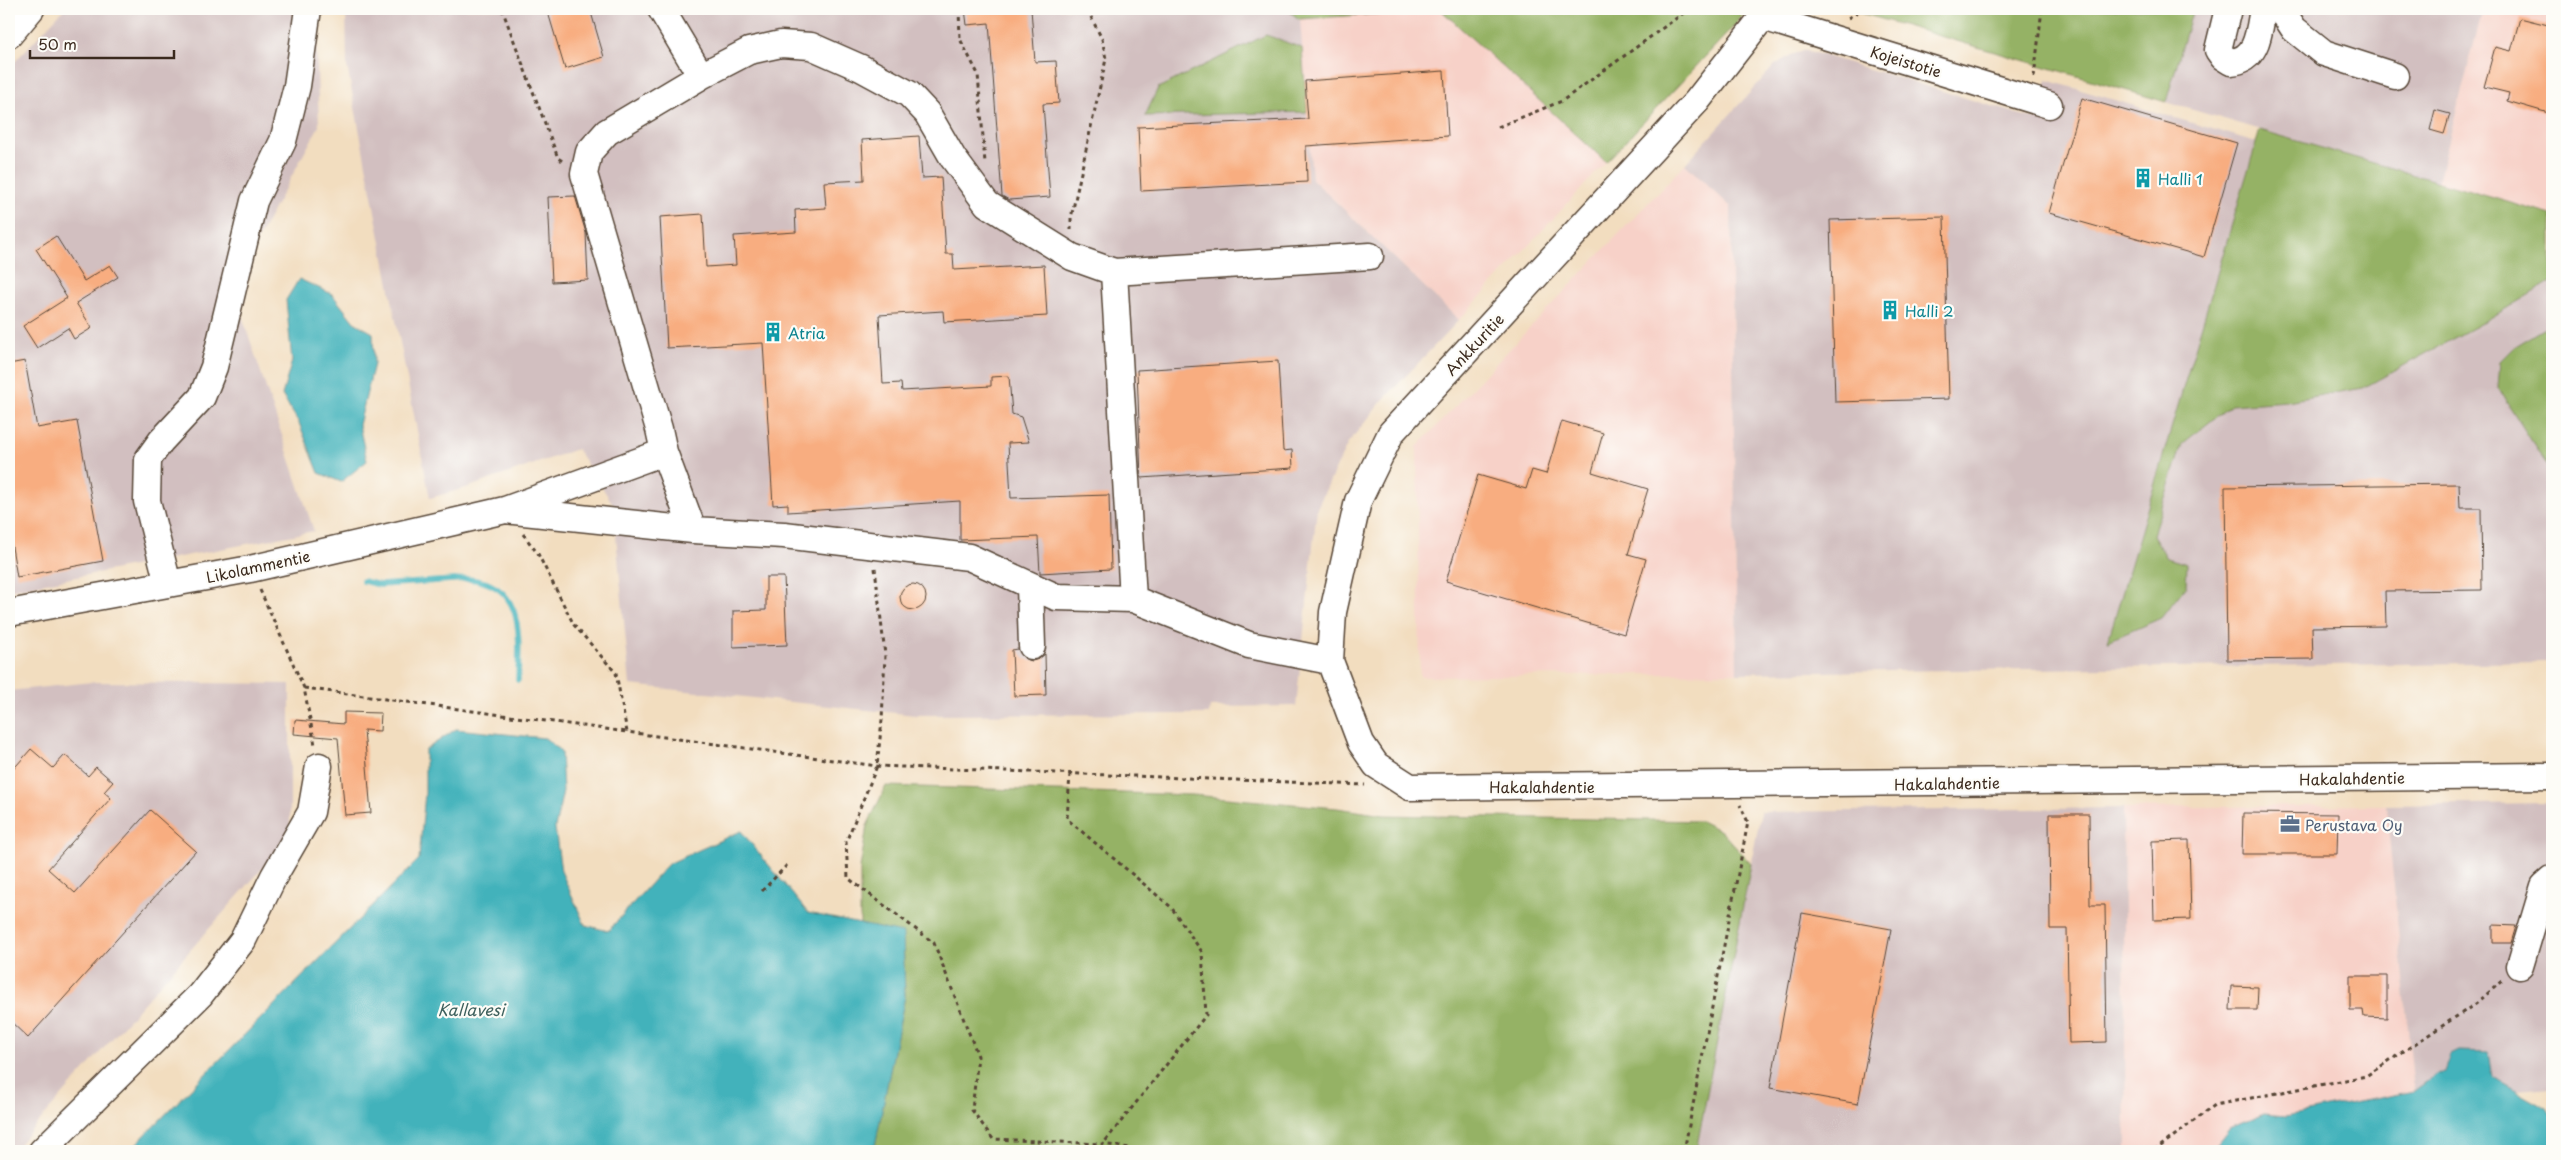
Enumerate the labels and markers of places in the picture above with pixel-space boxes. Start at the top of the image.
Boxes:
building icon: Halli 1 [2132,167,2154,189]
place label: Halli 1 [2158,167,2203,190]
building icon: Halli 2 [1879,299,1901,321]
place label: Halli 2 [1905,299,1954,322]
building icon: Atria [762,321,784,343]
place label: Atria [788,321,826,344]
office icon: Perustava Oy [2279,813,2301,835]
place label: Perustava Oy [2305,813,2403,836]

